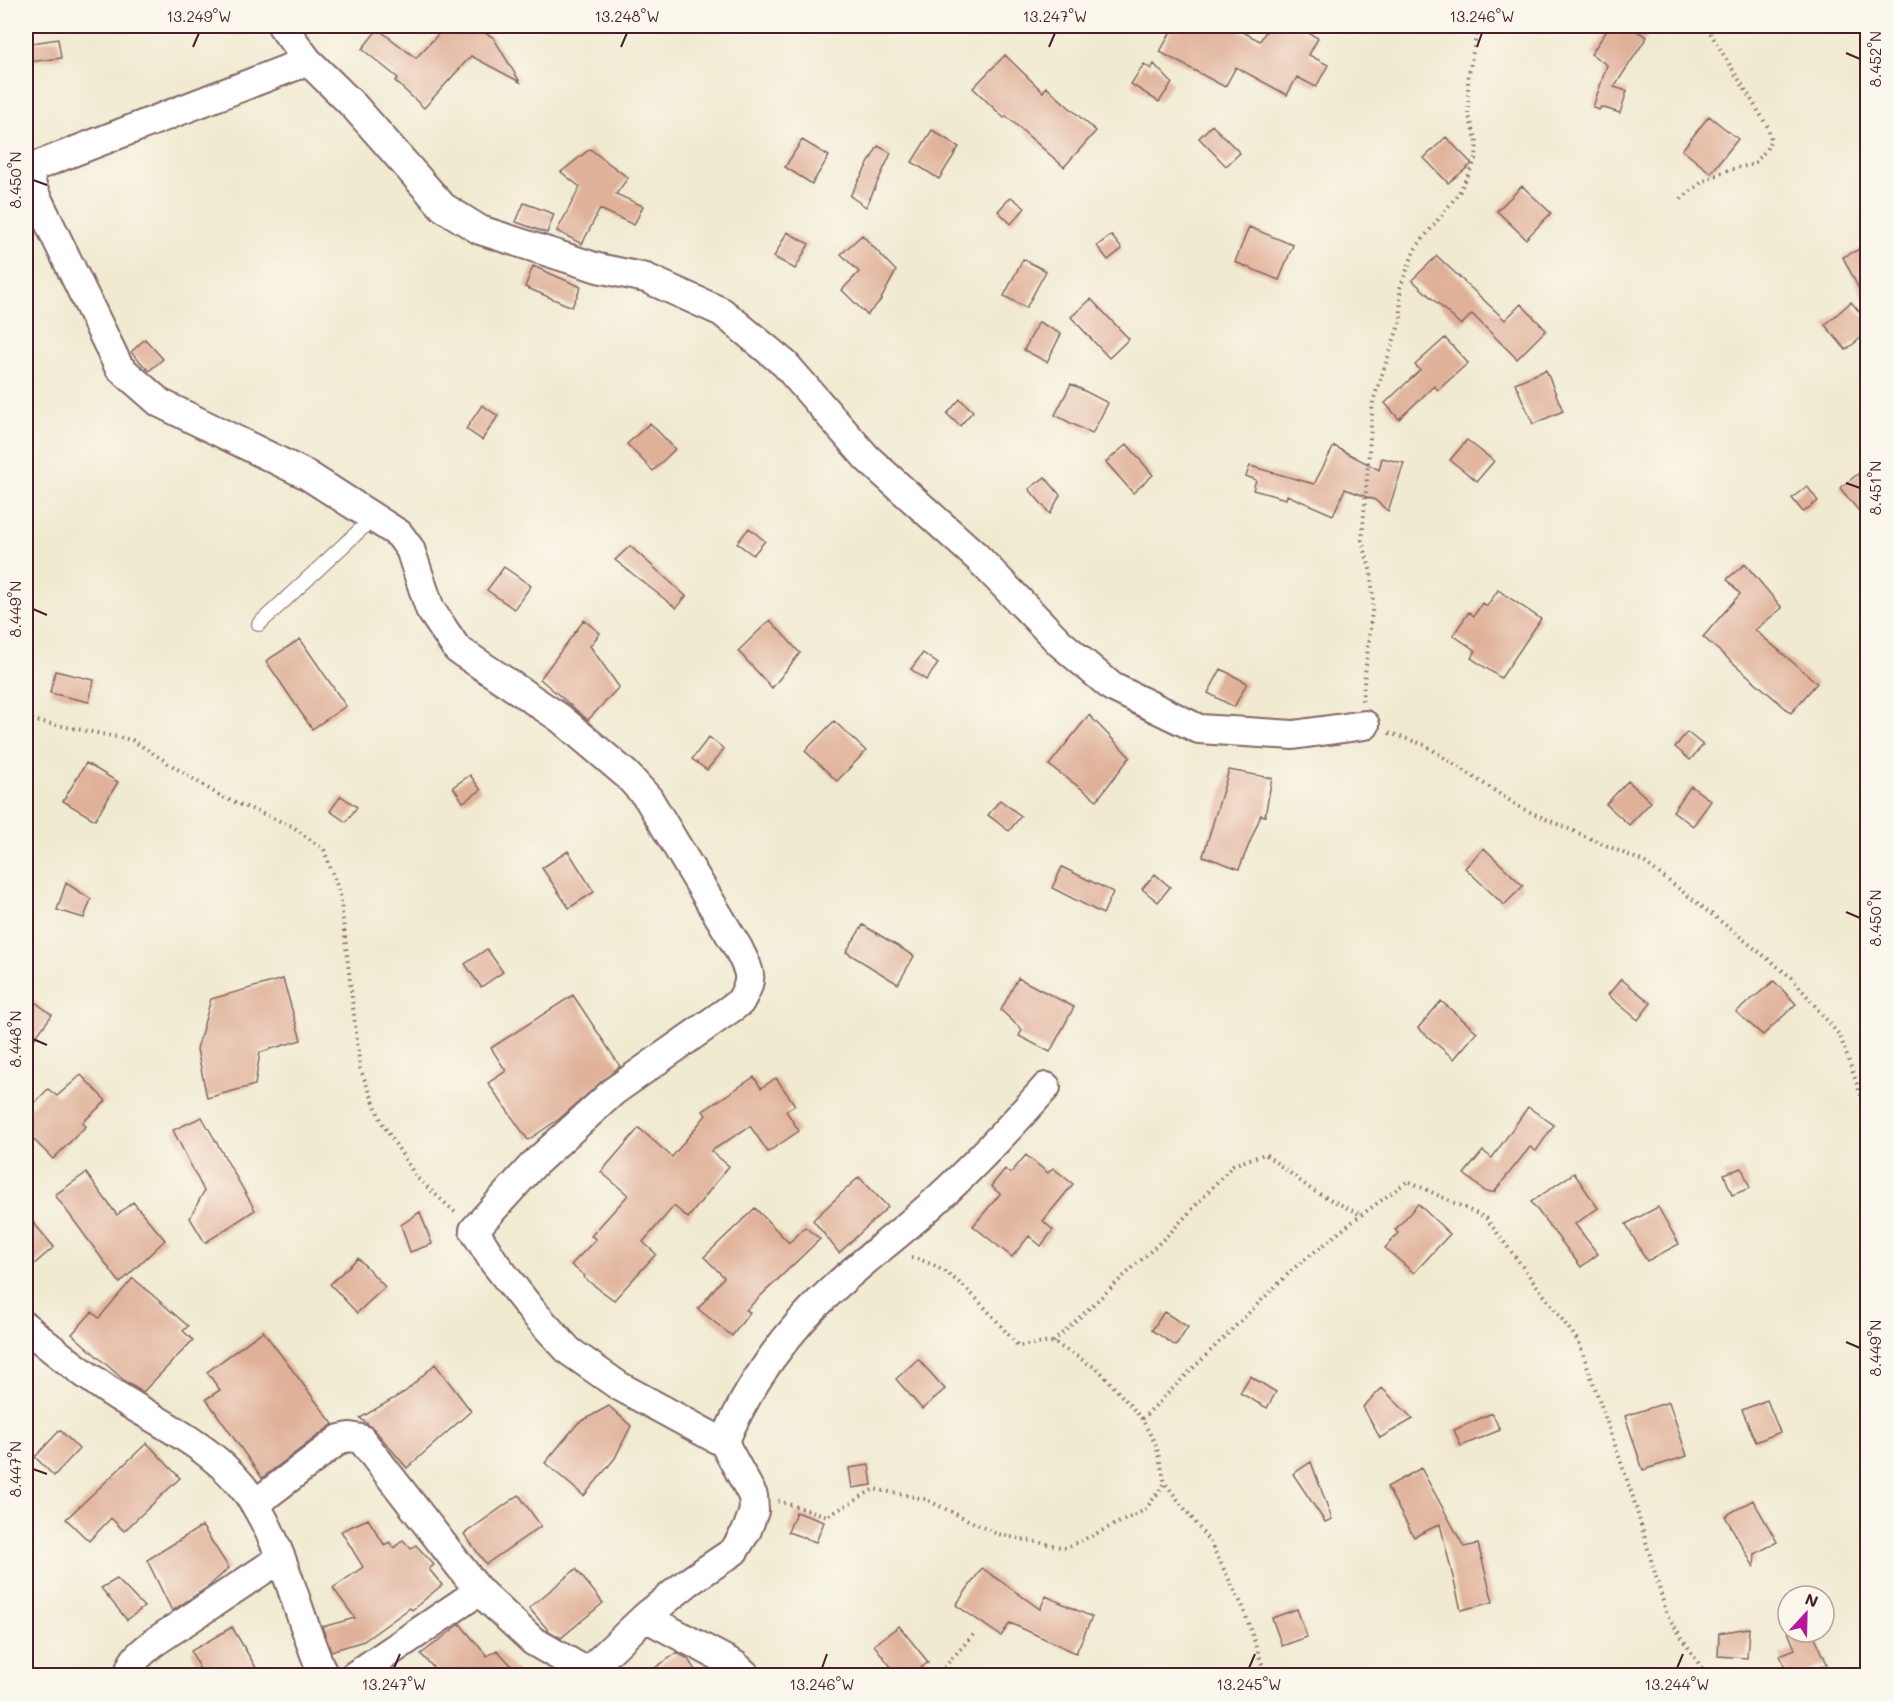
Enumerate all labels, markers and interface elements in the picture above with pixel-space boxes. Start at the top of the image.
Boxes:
text: 13.249°W [167,6,231,26]
text: 13.248°W [594,6,660,26]
text: 13.247°W [1023,6,1087,26]
text: 13.246°W [1449,6,1515,26]
text: 8.452°N [1865,31,1885,87]
text: 8.450°N [5,151,25,209]
text: 8.451°N [1865,461,1885,515]
text: 8.449°N [5,581,25,637]
text: 8.450°N [1865,889,1885,947]
text: 8.448°N [5,1010,25,1068]
text: 8.449°N [1865,1320,1885,1376]
text: 8.447°N [5,1441,25,1497]
north arrow [1776,1584,1836,1644]
text: N [1802,1588,1821,1612]
text: 13.247°W [362,1674,426,1694]
text: 13.246°W [789,1674,855,1694]
text: 13.245°W [1217,1674,1281,1694]
text: 13.244°W [1645,1674,1709,1694]

